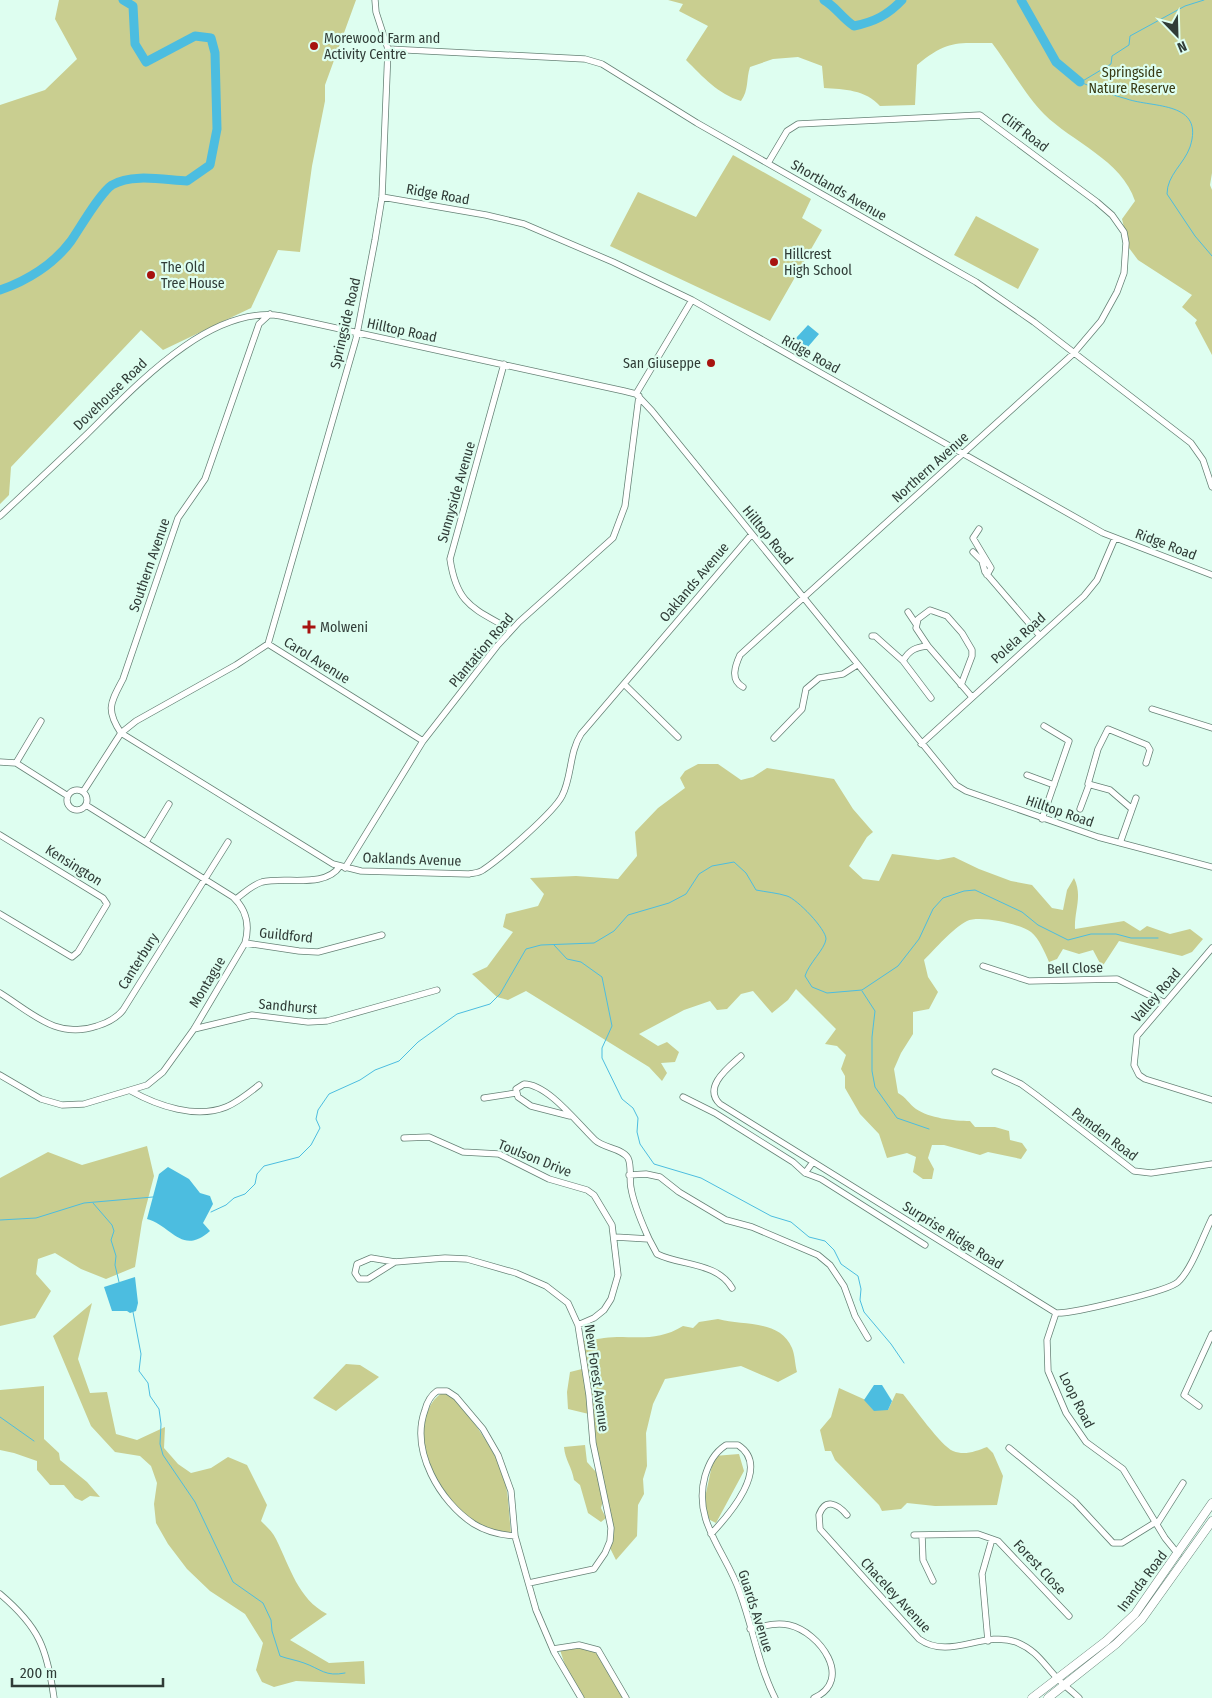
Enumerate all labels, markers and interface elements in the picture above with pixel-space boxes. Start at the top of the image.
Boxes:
north arrow [1152,10,1202,60]
place label: Morewood Farm and Activity Centre [324,30,440,63]
text: N [1175,37,1189,56]
marker: Morewood Farm and Activity Centre [308,40,320,52]
park label: Springside Nature Reserve [1088,64,1176,97]
street label: Cliff Road [998,109,1052,156]
street label: Shortlands Avenue [788,156,890,225]
street label: Ridge Road [405,181,471,208]
place label: Hillcrest High School [784,246,852,279]
marker: Hillcrest High School [768,256,780,268]
place label: The Old Tree House [161,259,225,292]
marker: The Old Tree House [145,269,157,281]
street label: Springside Road [327,276,364,370]
street label: Hilltop Road [365,315,438,346]
street label: Ridge Road [779,331,843,377]
street label: Dovehouse Road [70,355,151,434]
place label: San Giuseppe [623,355,701,372]
marker: San Giuseppe [705,357,717,369]
street label: Northern Avenue [889,428,972,506]
street label: Sunnyside Avenue [434,440,479,545]
street label: Hilltop Road [739,502,797,568]
street label: Southern Avenue [125,516,174,614]
street label: Ridge Road [1133,525,1199,564]
street label: Oaklands Avenue [656,539,733,626]
street label: Polela Road [988,609,1049,667]
street label: Plantation Road [445,610,517,691]
place label: Molweni [320,619,368,636]
marker: Molweni [302,620,316,634]
street label: Carol Avenue [281,633,353,687]
street label: Hilltop Road [1024,792,1096,831]
street label: Kensington [42,841,105,890]
street label: Oaklands Avenue [362,849,462,870]
street label: Guildford [258,924,313,947]
street label: Canterbury [114,929,163,993]
street label: Montague [186,954,229,1011]
street label: Bell Close [1047,959,1103,978]
street label: Valley Road [1128,965,1184,1026]
street label: Sandhurst [258,995,318,1018]
street label: Pamden Road [1068,1104,1141,1165]
street label: Toulson Drive [496,1136,574,1181]
street label: Surprise Ridge Road [899,1198,1006,1273]
street label: New Forest Avenue [581,1323,612,1433]
street label: Loop Road [1055,1369,1098,1431]
street label: Forest Close [1010,1536,1069,1598]
street label: Inanda Road [1114,1547,1171,1615]
street label: Chaceley Avenue [857,1554,935,1636]
street label: Guards Avenue [734,1568,777,1655]
scale bar [12,1656,164,1688]
text: 200 m [20,1664,57,1682]

